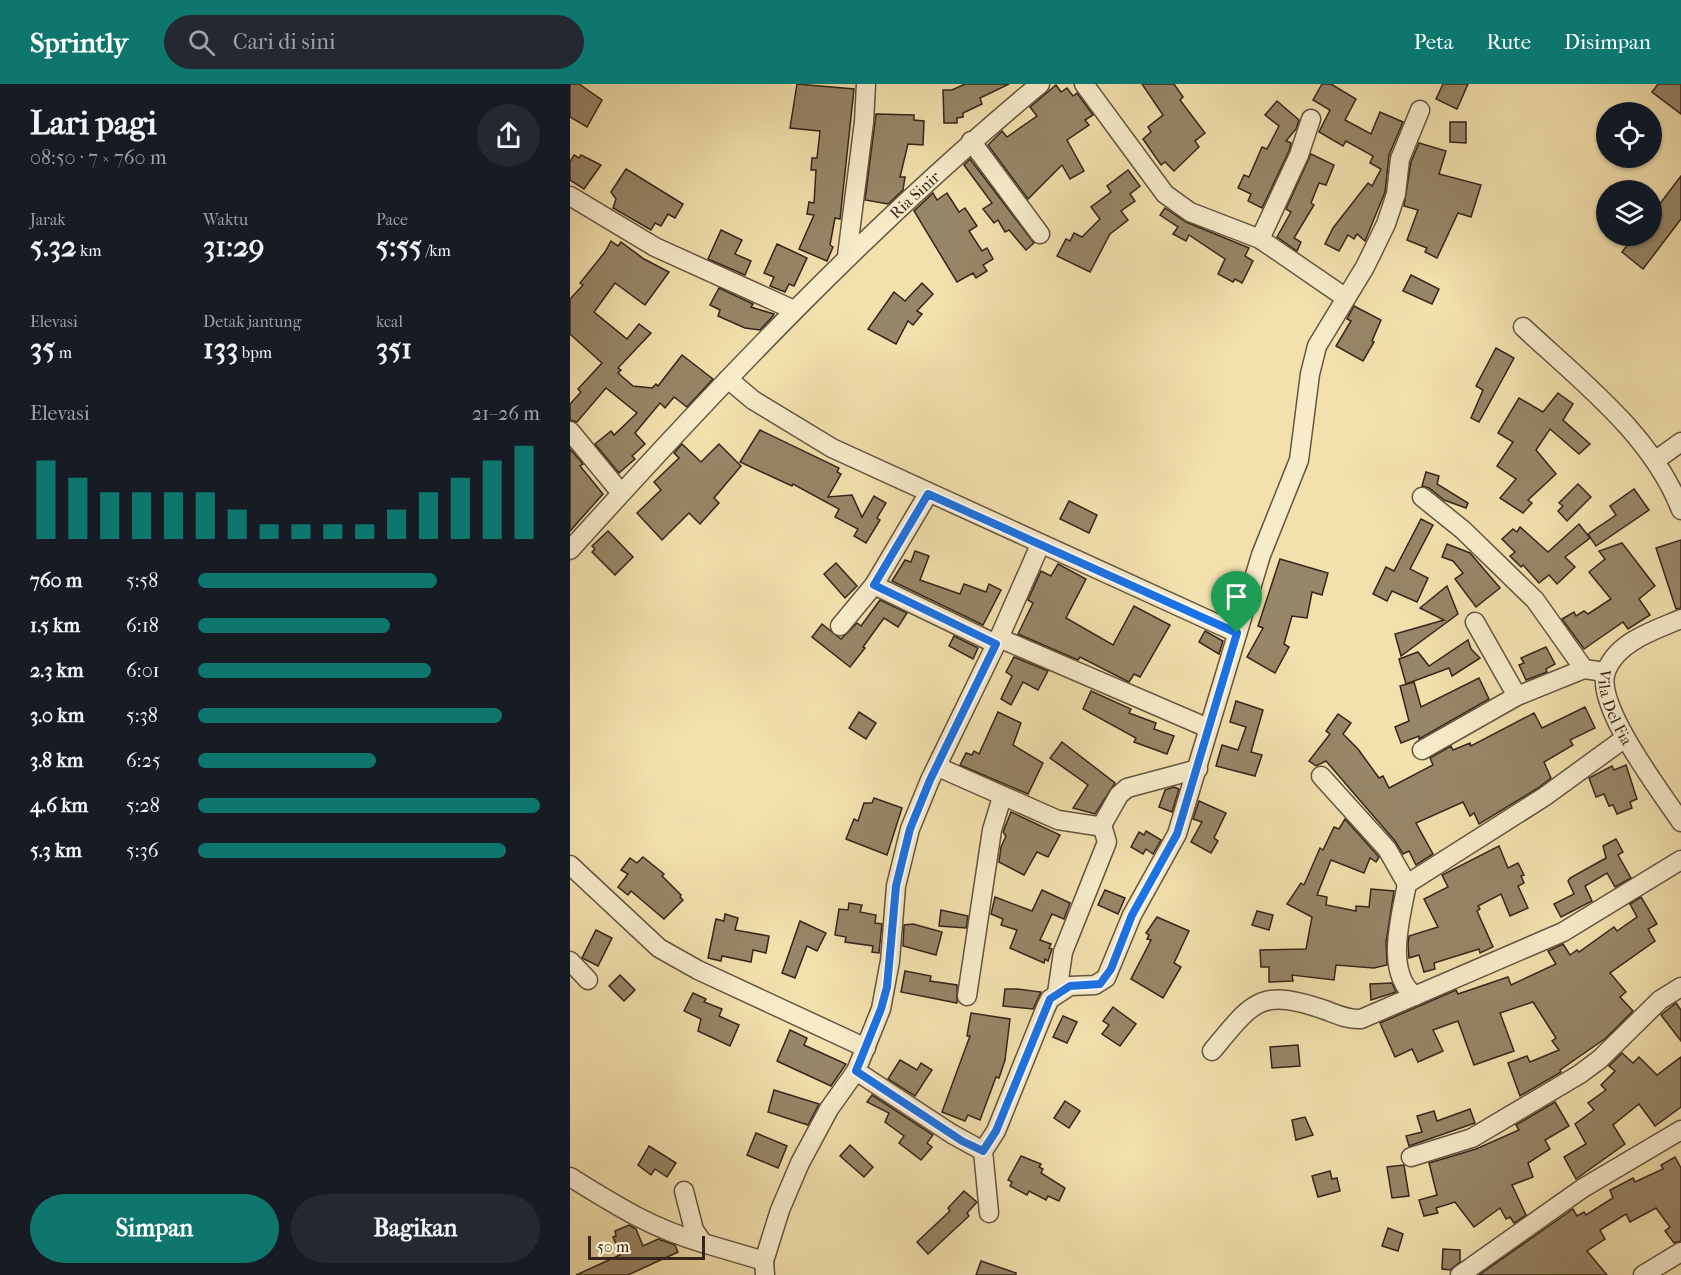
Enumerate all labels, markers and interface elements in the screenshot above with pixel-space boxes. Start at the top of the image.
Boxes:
search box [164,15,584,69]
text: Sprintly [30,26,128,59]
icon: search [185,26,218,59]
text: Cari di sini [233,29,335,55]
text: Peta [1414,30,1453,54]
text: Rute [1486,30,1531,54]
text: Disimpan [1564,30,1651,54]
map controls [1596,102,1662,246]
button: locate [1596,102,1662,168]
text: Lari pagi [30,104,157,143]
button: share [477,104,540,167]
text: 08:50 · 7 × 760 m [30,146,167,169]
street label: Ria Sinir [886,167,944,223]
button: layers [1596,180,1662,246]
text: Jarak [30,210,66,229]
text: Waktu [203,210,248,229]
text: Pace [376,210,408,229]
text: 5.32 [30,229,76,264]
text: 31:29 [203,229,264,264]
text: 5:55 [376,229,422,264]
text: km [76,241,101,260]
text: /km [422,241,451,260]
text: Elevasi [30,312,78,331]
text: Detak jantung [203,312,301,331]
text: kcal [376,312,403,331]
text: 35 [30,331,55,366]
text: 133 [203,331,238,366]
text: 351 [376,331,412,366]
text: m [55,343,72,362]
text: bpm [238,343,272,362]
text: Elevasi [30,402,90,425]
text: 21–26 m [472,402,540,425]
text: 760 m [30,569,82,592]
text: 5:58 [126,569,158,592]
pin [1211,571,1262,633]
icon: arrive [1220,580,1253,613]
text: 1.5 km [30,614,80,637]
text: 6:18 [126,614,159,637]
text: 2.3 km [30,659,84,682]
text: 6:01 [126,659,160,682]
street label: Vila Del Fia [1594,667,1637,749]
text: 3.0 km [30,704,84,727]
text: 5:38 [126,704,158,727]
text: 3.8 km [30,749,83,772]
text: 6:25 [126,749,161,772]
text: 4.6 km [30,794,88,817]
text: 5:28 [126,794,160,817]
text: 5.3 km [30,839,82,862]
text: 5:36 [126,839,159,862]
button: Simpan [30,1194,279,1263]
button: Bagikan [291,1194,540,1263]
scale bar [588,1233,705,1260]
text: 50 m [597,1237,629,1256]

